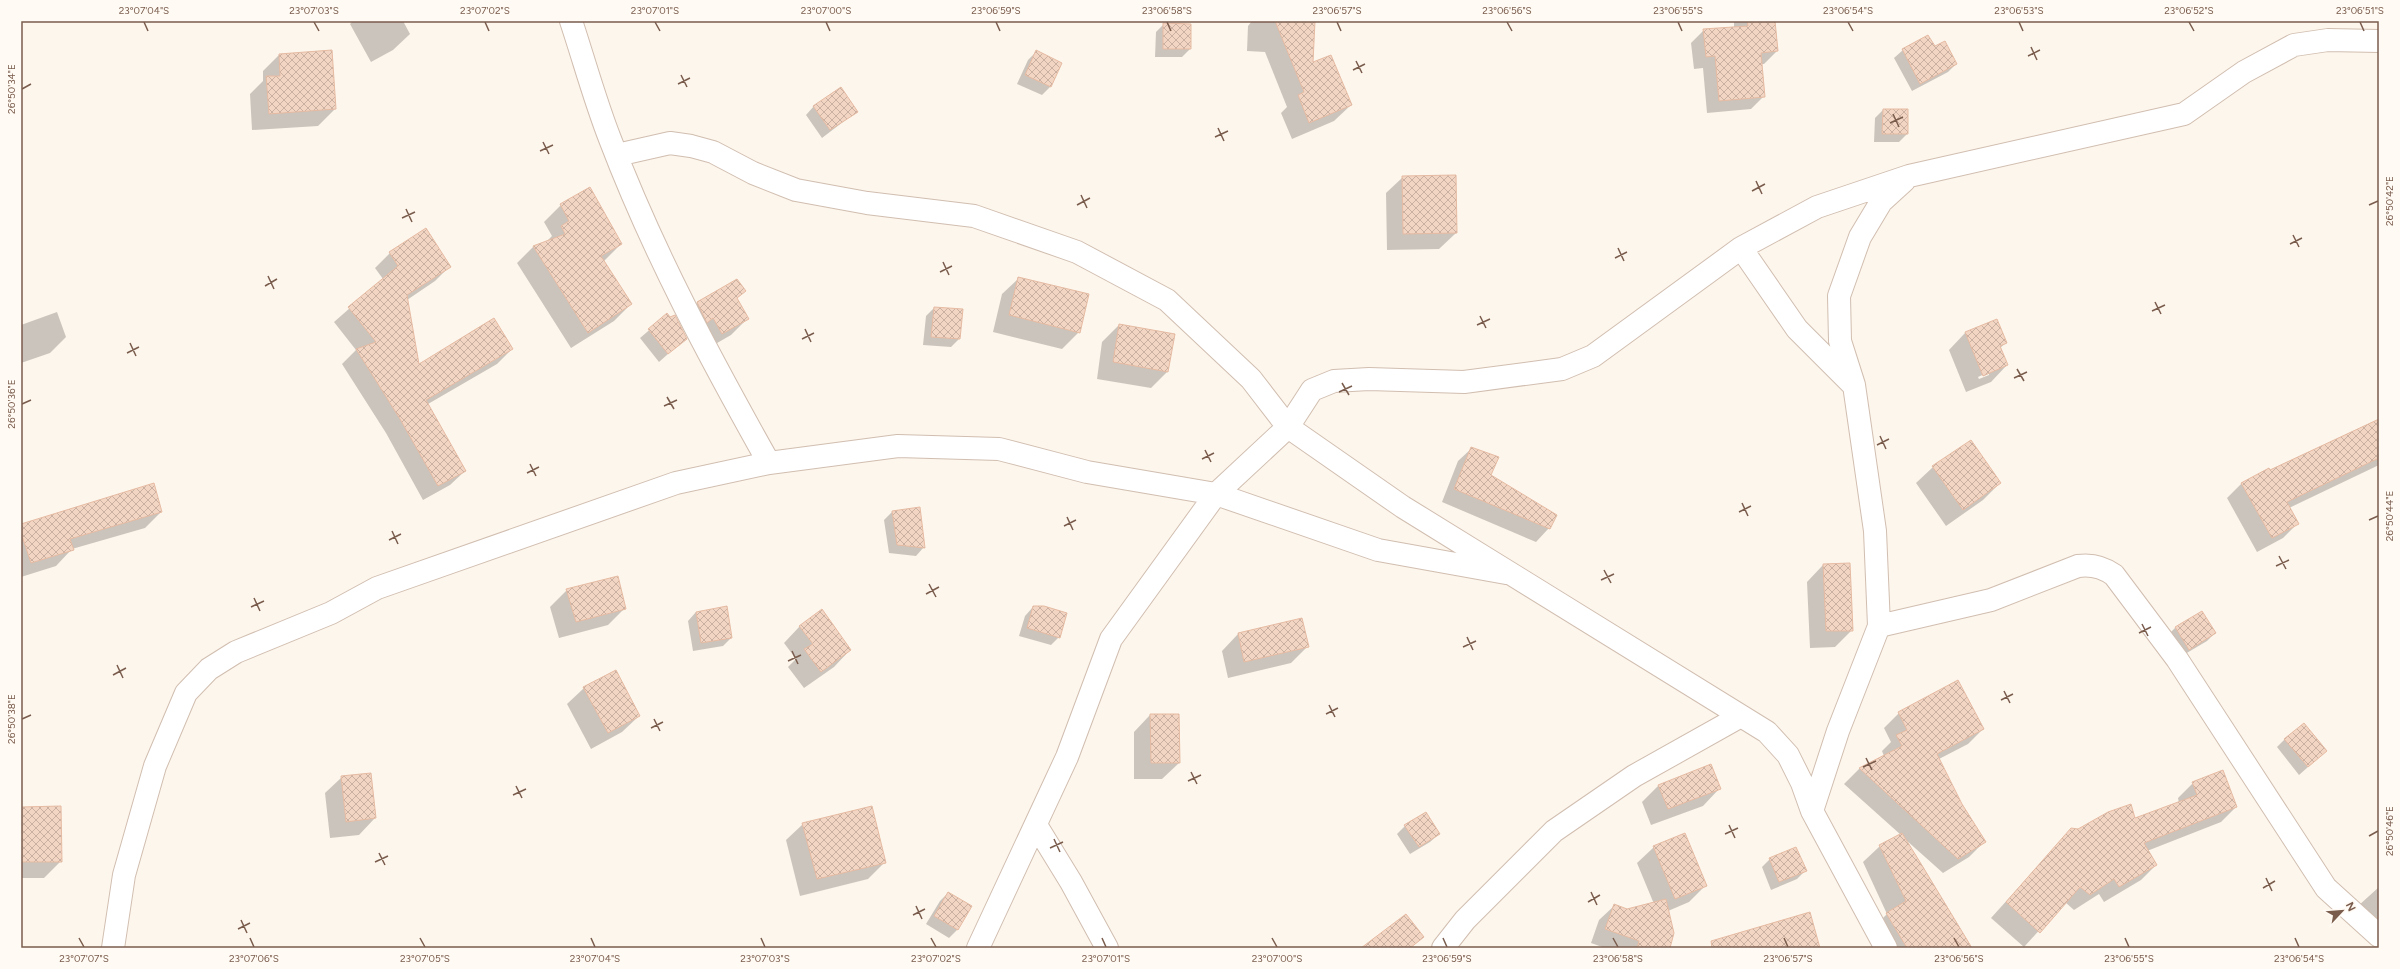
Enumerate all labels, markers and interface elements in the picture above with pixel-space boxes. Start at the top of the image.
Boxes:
text: 23°07'04"S [119,4,169,17]
text: 23°07'03"S [289,4,339,17]
text: 23°07'02"S [460,4,510,17]
text: 23°07'01"S [631,4,679,17]
text: 23°07'00"S [801,4,851,17]
text: 23°06'59"S [971,4,1021,17]
text: 23°06'58"S [1142,4,1192,17]
text: 23°06'57"S [1312,4,1362,17]
text: 23°06'56"S [1482,4,1532,17]
text: 23°06'55"S [1653,4,1703,17]
text: 23°06'54"S [1823,4,1873,17]
text: 23°06'53"S [1994,4,2044,17]
text: 23°06'52"S [2164,4,2214,17]
text: 23°06'51"S [2336,4,2384,17]
text: 26°50'34"E [5,64,18,114]
text: 26°50'42"E [2383,176,2396,226]
text: 26°50'36"E [5,379,18,429]
text: 26°50'44"E [2383,491,2396,541]
text: 26°50'38"E [5,694,18,744]
text: 26°50'46"E [2383,806,2396,856]
north arrow [2322,891,2362,931]
text: N [2343,900,2358,914]
text: 23°07'07"S [59,952,109,965]
text: 23°07'06"S [229,952,279,965]
text: 23°07'05"S [400,952,450,965]
text: 23°07'04"S [570,952,620,965]
text: 23°07'03"S [740,952,790,965]
text: 23°07'02"S [911,952,961,965]
text: 23°07'01"S [1082,952,1130,965]
text: 23°07'00"S [1252,952,1302,965]
text: 23°06'59"S [1422,952,1472,965]
text: 23°06'58"S [1593,952,1643,965]
text: 23°06'57"S [1763,952,1813,965]
text: 23°06'56"S [1934,952,1984,965]
text: 23°06'55"S [2104,952,2154,965]
text: 23°06'54"S [2274,952,2324,965]

